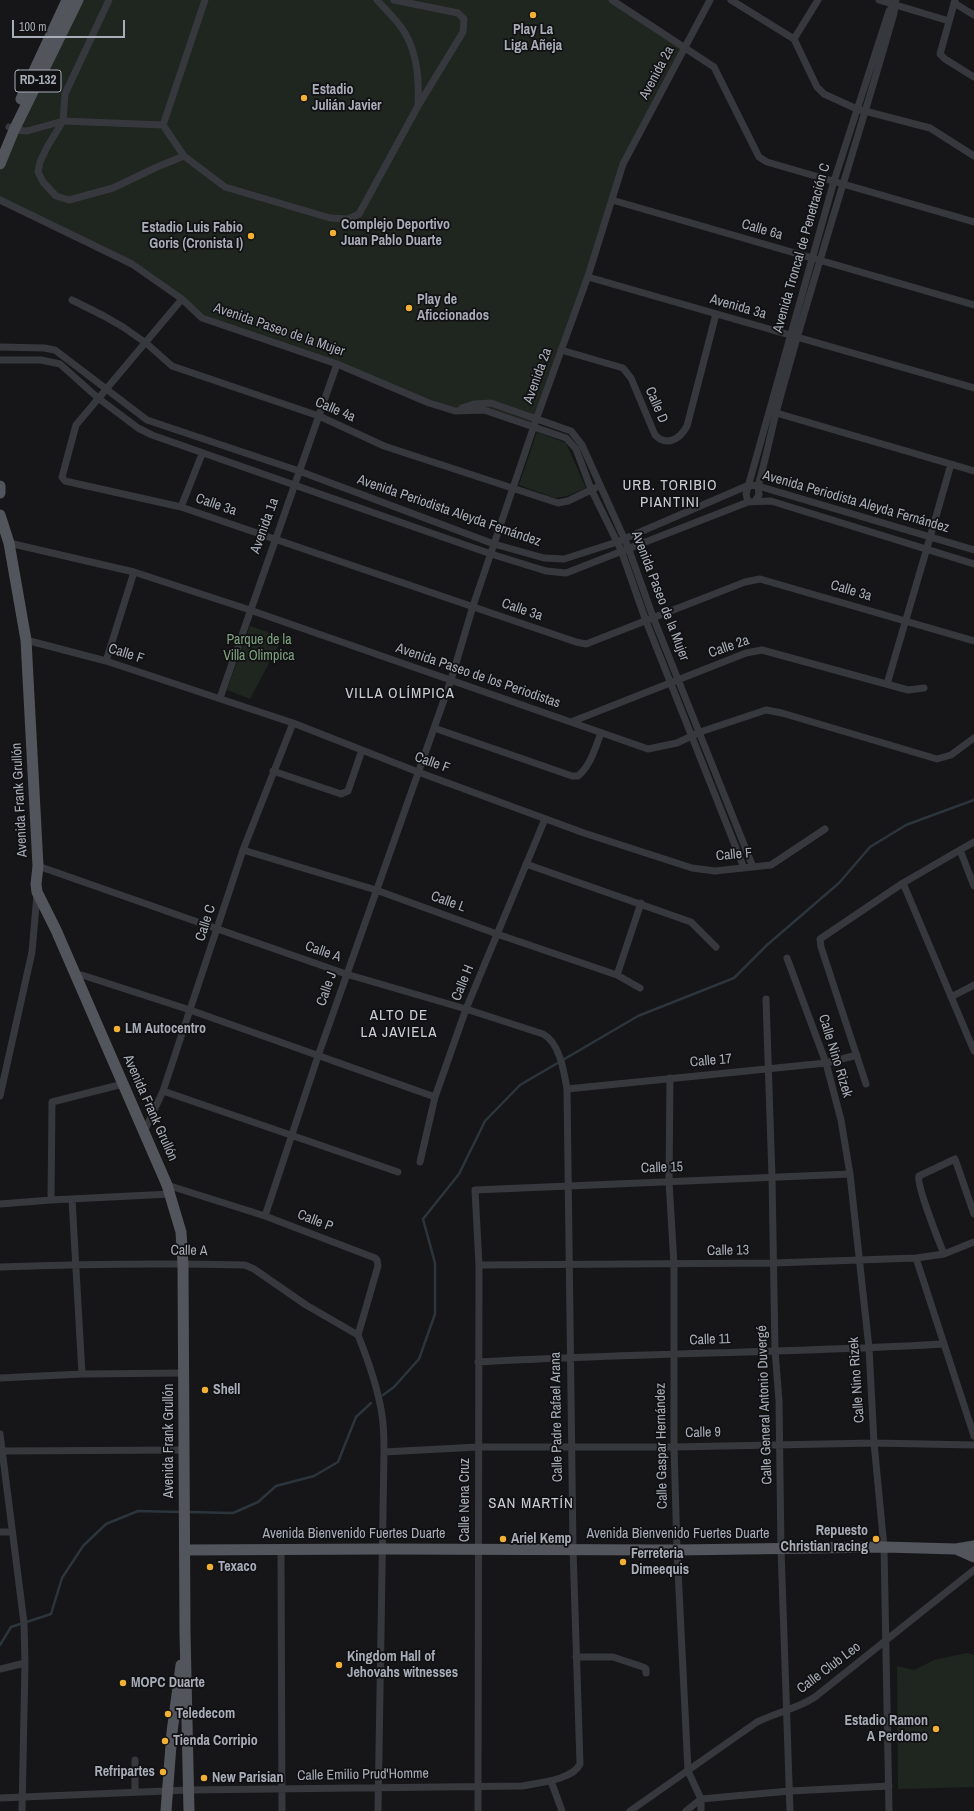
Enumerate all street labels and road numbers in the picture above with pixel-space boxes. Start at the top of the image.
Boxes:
street label: Avenida 2a [636,43,678,103]
road number: RD-132 [15,70,61,92]
street label: Avenida Troncal de Penetración C [770,161,834,335]
street label: Calle 6a [739,216,785,244]
street label: Avenida 3a [708,291,768,323]
street label: Avenida Paseo de la Mujer [211,300,347,360]
street label: Avenida 2a [520,346,556,406]
street label: Calle D [641,384,671,426]
street label: Calle 4a [312,394,358,426]
street label: Avenida Periodista Aleyda Fernández [761,467,951,537]
street label: Avenida Periodista Aleyda Fernández [355,472,543,550]
street label: Calle 3a [193,490,239,520]
street label: Avenida 1a [247,496,283,556]
street label: Avenida Paseo de la Mujer [627,529,693,663]
street label: Calle 3a [828,577,874,605]
street label: Calle 3a [499,595,545,625]
street label: Calle 2a [706,632,752,662]
street label: Calle F [106,640,146,668]
street label: Avenida Paseo de los Periodistas [394,640,562,712]
street label: Avenida Frank Grullón [9,742,31,858]
street label: Calle F [412,749,452,777]
street label: Calle F [715,845,753,865]
street label: Calle L [428,888,468,916]
street label: Calle C [192,903,220,943]
street label: Calle A [303,938,343,966]
street label: Calle H [448,962,478,1004]
street label: Calle J [313,970,341,1008]
street label: Calle Nino Rizek [814,1012,856,1100]
street label: Calle 17 [689,1051,733,1071]
street label: Avenida Frank Grullón [119,1052,181,1164]
street label: Calle 15 [641,1159,683,1177]
street label: Calle P [295,1207,335,1235]
street label: Calle A [170,1242,208,1260]
street label: Calle 13 [707,1242,749,1260]
street label: Calle General Antonio Duvergé [754,1325,776,1485]
street label: Calle 11 [689,1331,731,1349]
street label: Calle Nino Rizek [846,1336,868,1424]
street label: Calle Padre Rafael Arana [547,1352,567,1482]
street label: Calle Gaspar Hernández [652,1383,672,1509]
street label: Avenida Frank Grullón [161,1384,177,1498]
street label: Calle 9 [685,1424,721,1442]
street label: Calle Nena Cruz [457,1458,473,1542]
street label: Avenida Bienvenido Fuertes Duarte [263,1526,445,1542]
street label: Avenida Bienvenido Fuertes Duarte [587,1526,769,1542]
street label: Calle Club Leo [794,1639,864,1697]
street label: Calle Emilio Prud'Homme [297,1765,429,1785]

